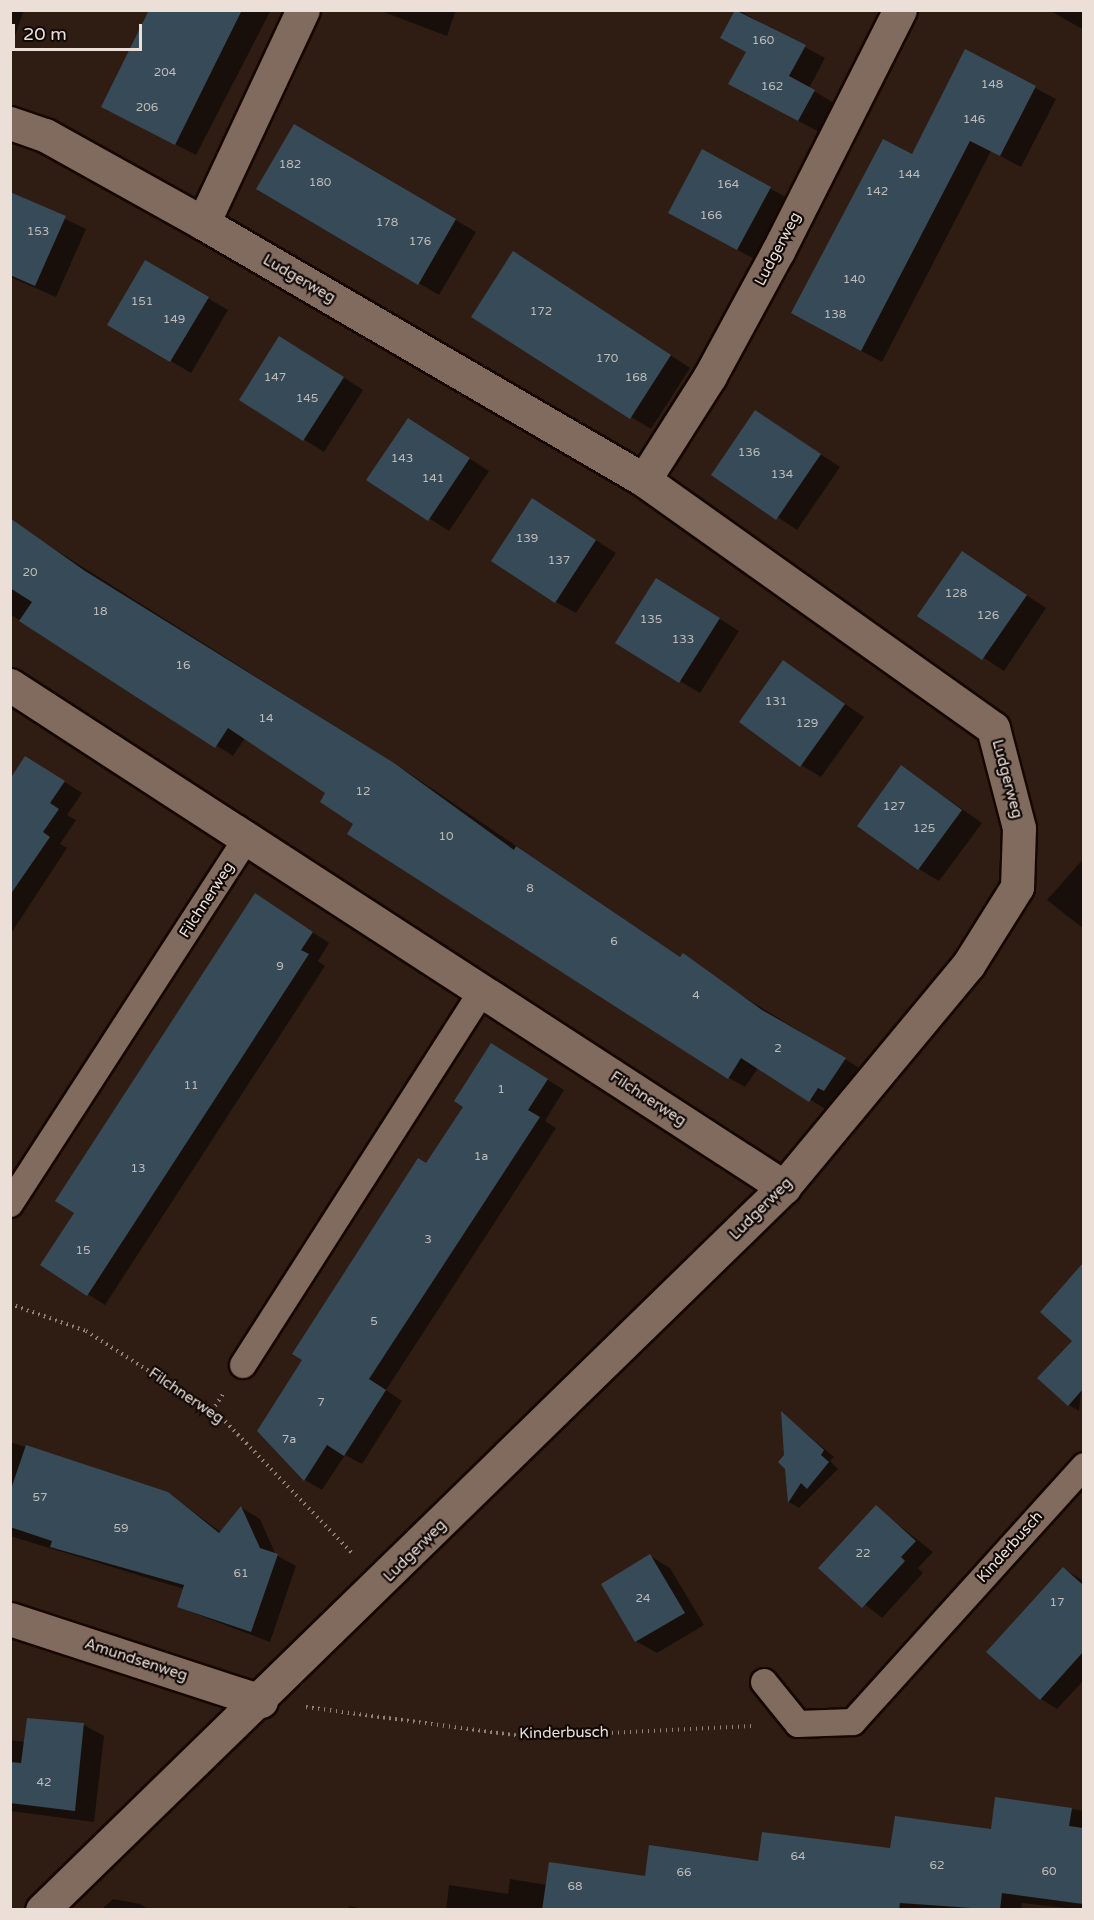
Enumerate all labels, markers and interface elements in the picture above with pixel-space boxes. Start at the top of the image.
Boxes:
scale bar [15,12,146,50]
text: 20 m [23,23,67,45]
house number: 160 [752,34,774,48]
house number: 204 [154,66,176,80]
house number: 148 [981,78,1003,92]
house number: 162 [761,80,783,94]
house number: 206 [136,101,158,115]
house number: 146 [963,113,985,127]
house number: 182 [279,158,301,172]
house number: 144 [898,168,920,182]
house number: 180 [309,176,331,190]
house number: 164 [717,178,739,192]
house number: 142 [866,185,888,199]
house number: 166 [700,209,722,223]
street label: Ludgerweg [751,209,805,289]
house number: 178 [376,216,398,230]
house number: 153 [27,225,49,239]
house number: 176 [409,235,431,249]
street label: Ludgerweg [260,251,338,307]
house number: 140 [843,273,865,287]
house number: 151 [131,295,153,309]
house number: 172 [530,305,552,319]
house number: 138 [824,308,846,322]
house number: 149 [163,313,185,327]
house number: 170 [596,352,618,366]
house number: 147 [264,371,286,385]
house number: 168 [625,371,647,385]
house number: 145 [296,392,318,406]
house number: 136 [738,446,760,460]
house number: 143 [391,452,413,466]
house number: 134 [771,468,793,482]
house number: 141 [422,472,444,486]
house number: 139 [516,532,538,546]
house number: 137 [548,554,570,568]
house number: 20 [22,566,38,580]
house number: 128 [945,587,967,601]
house number: 18 [92,605,108,619]
house number: 126 [977,609,999,623]
house number: 135 [640,613,662,627]
house number: 133 [672,633,694,647]
house number: 16 [175,659,191,673]
house number: 131 [765,695,787,709]
house number: 14 [258,712,274,726]
house number: 129 [796,717,818,731]
street label: Ludgerweg [988,738,1026,820]
house number: 12 [355,785,371,799]
house number: 127 [883,800,905,814]
house number: 125 [913,822,935,836]
house number: 10 [438,830,454,844]
street label: Filchnerweg [176,859,238,941]
house number: 8 [526,882,534,896]
house number: 6 [610,935,618,949]
house number: 9 [276,960,284,974]
house number: 4 [692,989,700,1003]
house number: 2 [774,1042,782,1056]
street label: Filchnerweg [607,1068,689,1130]
house number: 11 [183,1079,199,1093]
house number: 1 [497,1083,505,1097]
house number: 1a [474,1150,488,1164]
house number: 13 [130,1162,146,1176]
street label: Ludgerweg [726,1174,796,1244]
house number: 3 [424,1233,432,1247]
house number: 15 [75,1244,91,1258]
house number: 5 [370,1315,378,1329]
street label: Filchnerweg [145,1364,227,1428]
house number: 7 [317,1396,325,1410]
house number: 7a [282,1433,296,1447]
house number: 57 [32,1491,48,1505]
street label: Kinderbusch [973,1508,1047,1586]
street label: Ludgerweg [380,1516,450,1586]
house number: 59 [113,1522,129,1536]
house number: 22 [855,1547,871,1561]
house number: 61 [233,1567,249,1581]
house number: 24 [635,1592,651,1606]
house number: 17 [1049,1596,1065,1610]
street label: Amundsenweg [82,1635,190,1685]
street label: Kinderbusch [519,1723,609,1743]
house number: 42 [36,1776,52,1790]
house number: 64 [790,1850,806,1864]
house number: 62 [929,1859,945,1873]
house number: 60 [1041,1865,1057,1879]
house number: 66 [676,1866,692,1880]
house number: 68 [567,1880,583,1894]

